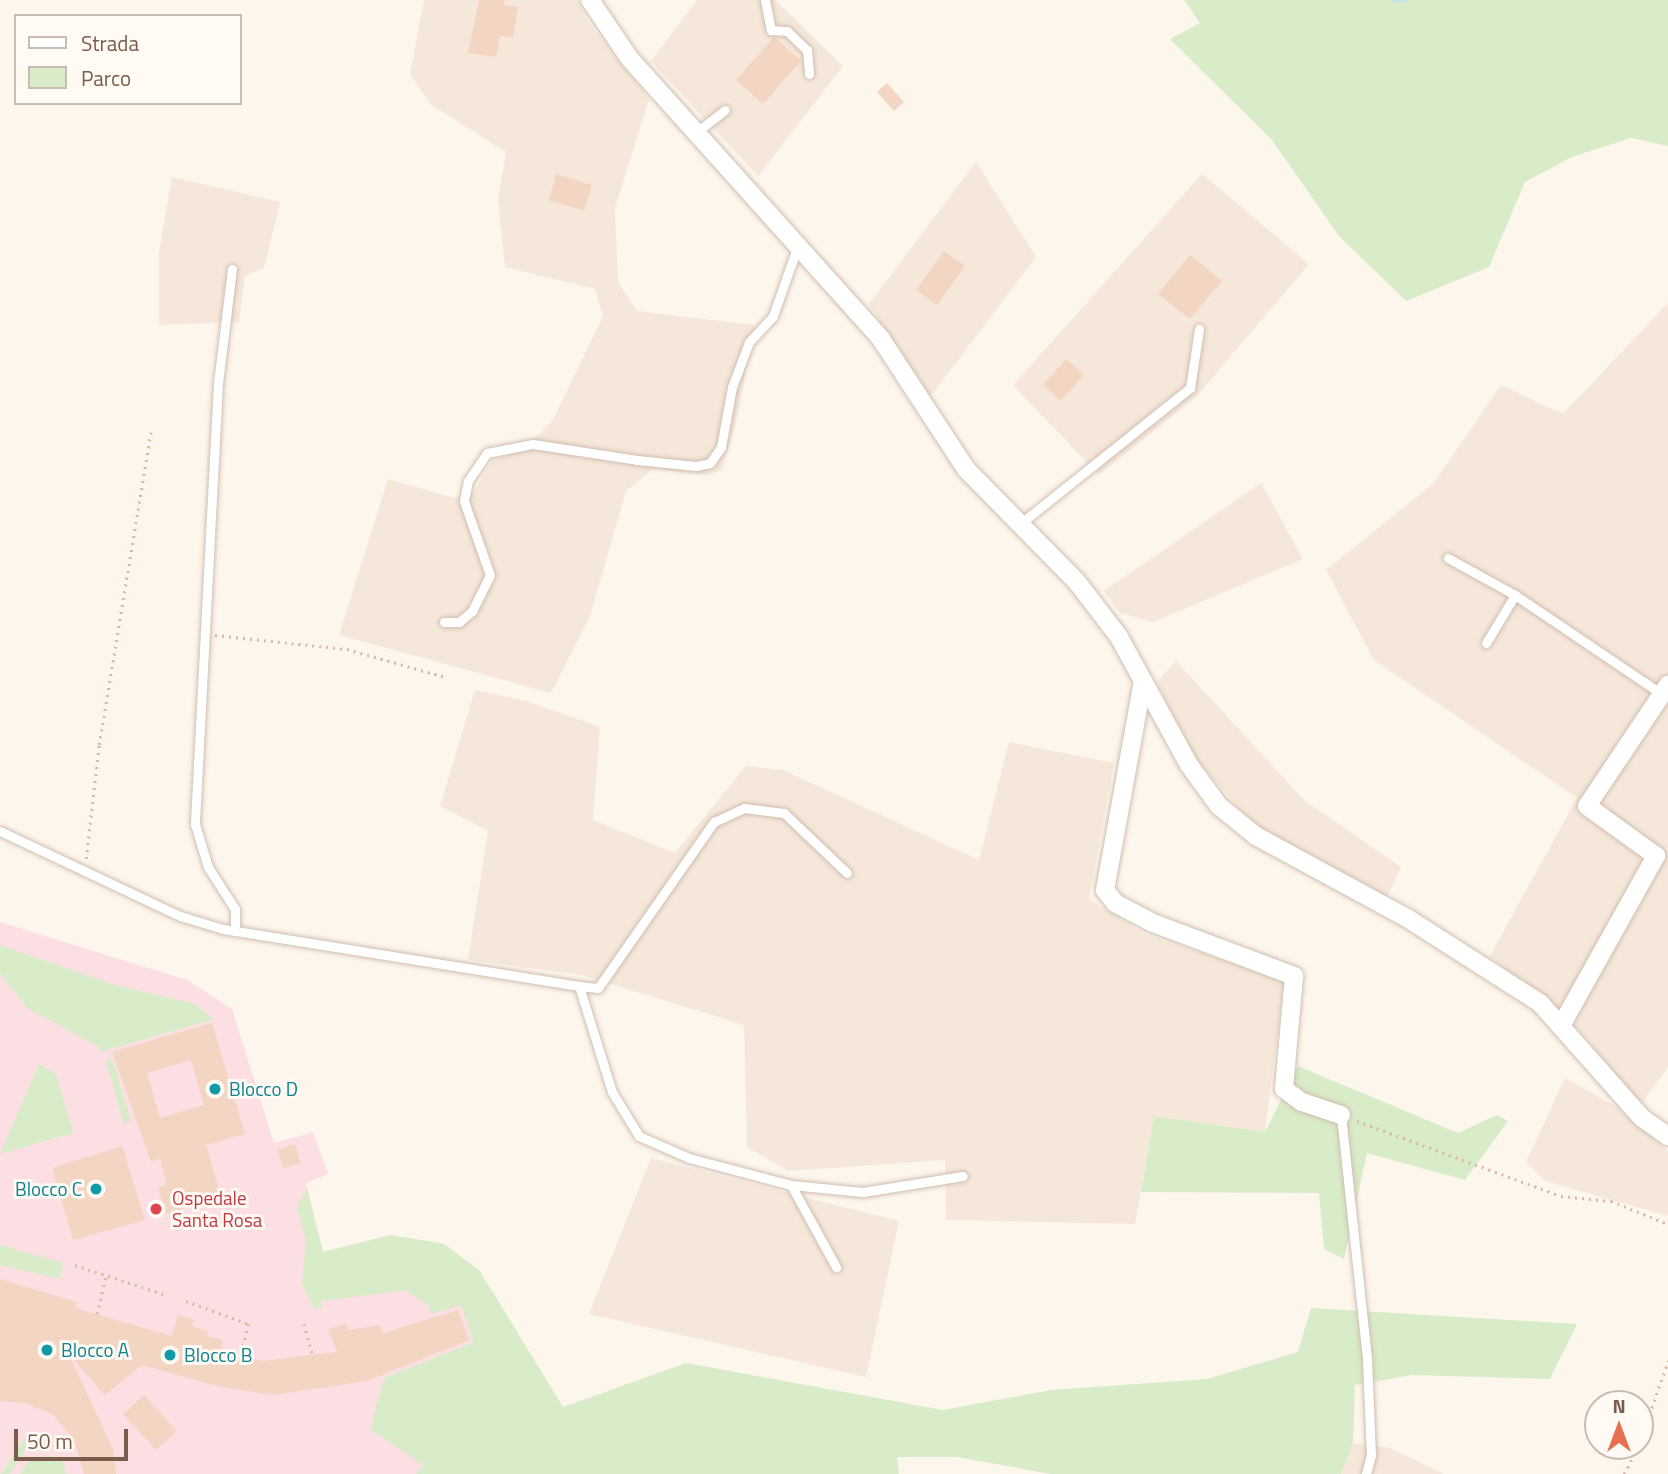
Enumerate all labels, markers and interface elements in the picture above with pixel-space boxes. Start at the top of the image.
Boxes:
legend [14,14,242,105]
text: Strada [81,27,139,59]
text: Parco [81,62,131,94]
place label: Blocco D [229,1078,298,1100]
marker: Blocco D [207,1081,223,1097]
place label: Blocco C [15,1178,82,1200]
marker: Blocco C [88,1181,104,1197]
place label: Ospedale Santa Rosa [172,1187,262,1231]
marker: Ospedale Santa Rosa [146,1199,166,1219]
place label: Blocco A [61,1339,129,1361]
marker: Blocco A [39,1342,55,1358]
place label: Blocco B [184,1344,252,1366]
marker: Blocco B [162,1347,178,1363]
north arrow [1584,1390,1654,1460]
text: N [1612,1391,1626,1420]
scale bar [18,1414,131,1458]
text: 50 m [27,1425,73,1457]

